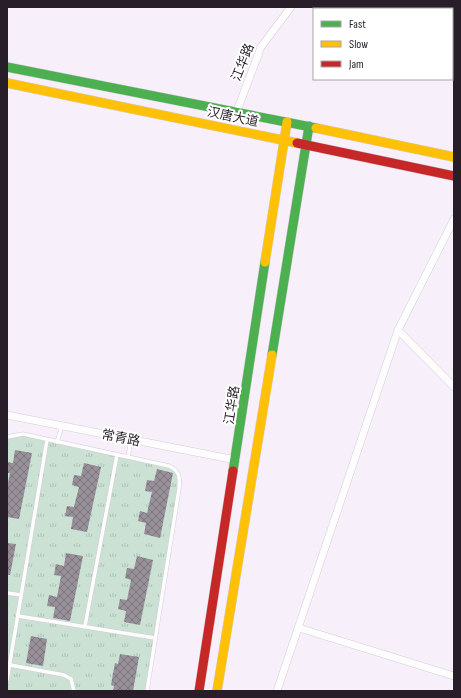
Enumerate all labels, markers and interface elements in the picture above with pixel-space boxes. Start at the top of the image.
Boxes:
legend [313,8,453,80]
text: Fast [349,17,366,32]
text: Slow [349,37,368,52]
street label: 江华路 [228,41,258,83]
text: Jam [348,57,364,72]
street label: 汉唐大道 [206,104,260,130]
street label: 江华路 [221,385,243,426]
street label: 常青路 [100,426,141,450]

